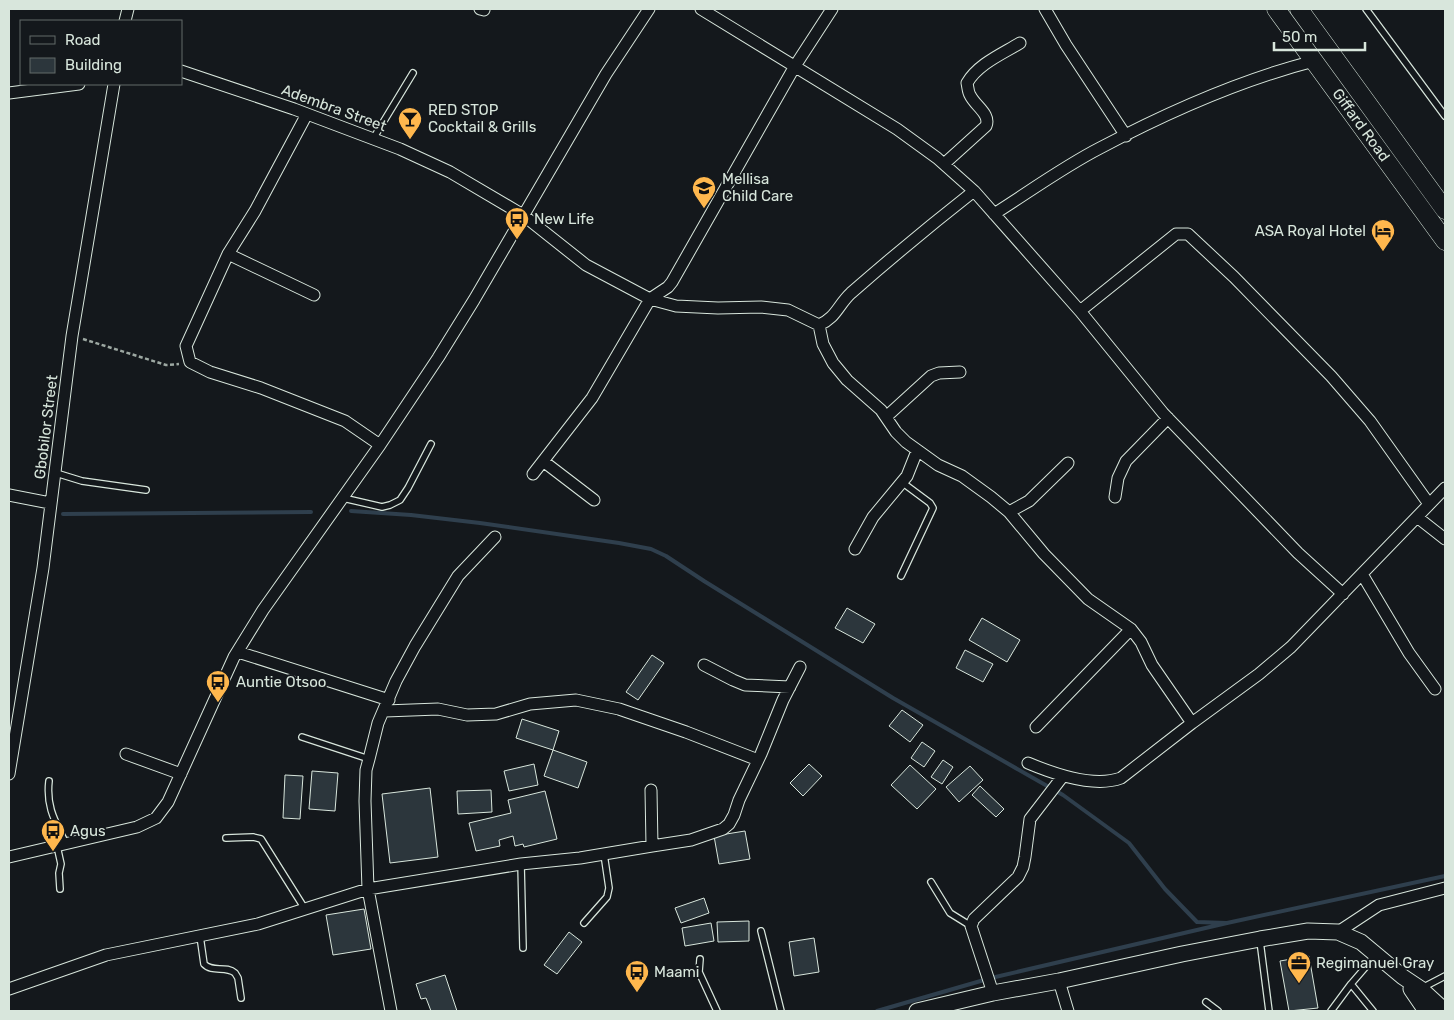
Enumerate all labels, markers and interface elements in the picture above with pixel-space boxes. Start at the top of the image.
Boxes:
legend [20,20,182,85]
scale bar [1274,20,1365,52]
text: 50 m [1282,28,1317,46]
text: Road [65,31,101,49]
text: Building [65,56,122,74]
street label: Adembra Street [279,81,389,135]
street label: Giffard Road [1328,85,1394,165]
place label: RED STOP Cocktail & Grills [428,101,537,136]
bar icon: RED STOP Cocktail & Grills [397,106,423,140]
place label: Mellisa Child Care [722,170,793,205]
school or university icon: Mellisa Child Care [691,175,717,209]
bus stop icon: New Life [504,206,530,240]
place label: New Life [534,210,594,228]
hotel icon: ASA Royal Hotel [1370,218,1396,252]
place label: ASA Royal Hotel [1255,222,1366,240]
street label: Gbobilor Street [31,374,61,480]
bus stop icon: Auntie Otsoo [205,669,231,703]
place label: Auntie Otsoo [236,673,326,691]
bus stop icon: Agus [40,818,66,852]
place label: Agus [70,822,106,840]
office icon: Regimanuel Gray [1286,950,1312,984]
place label: Regimanuel Gray [1316,954,1434,972]
bus stop icon: Maami [624,959,650,993]
place label: Maami [654,963,699,981]

